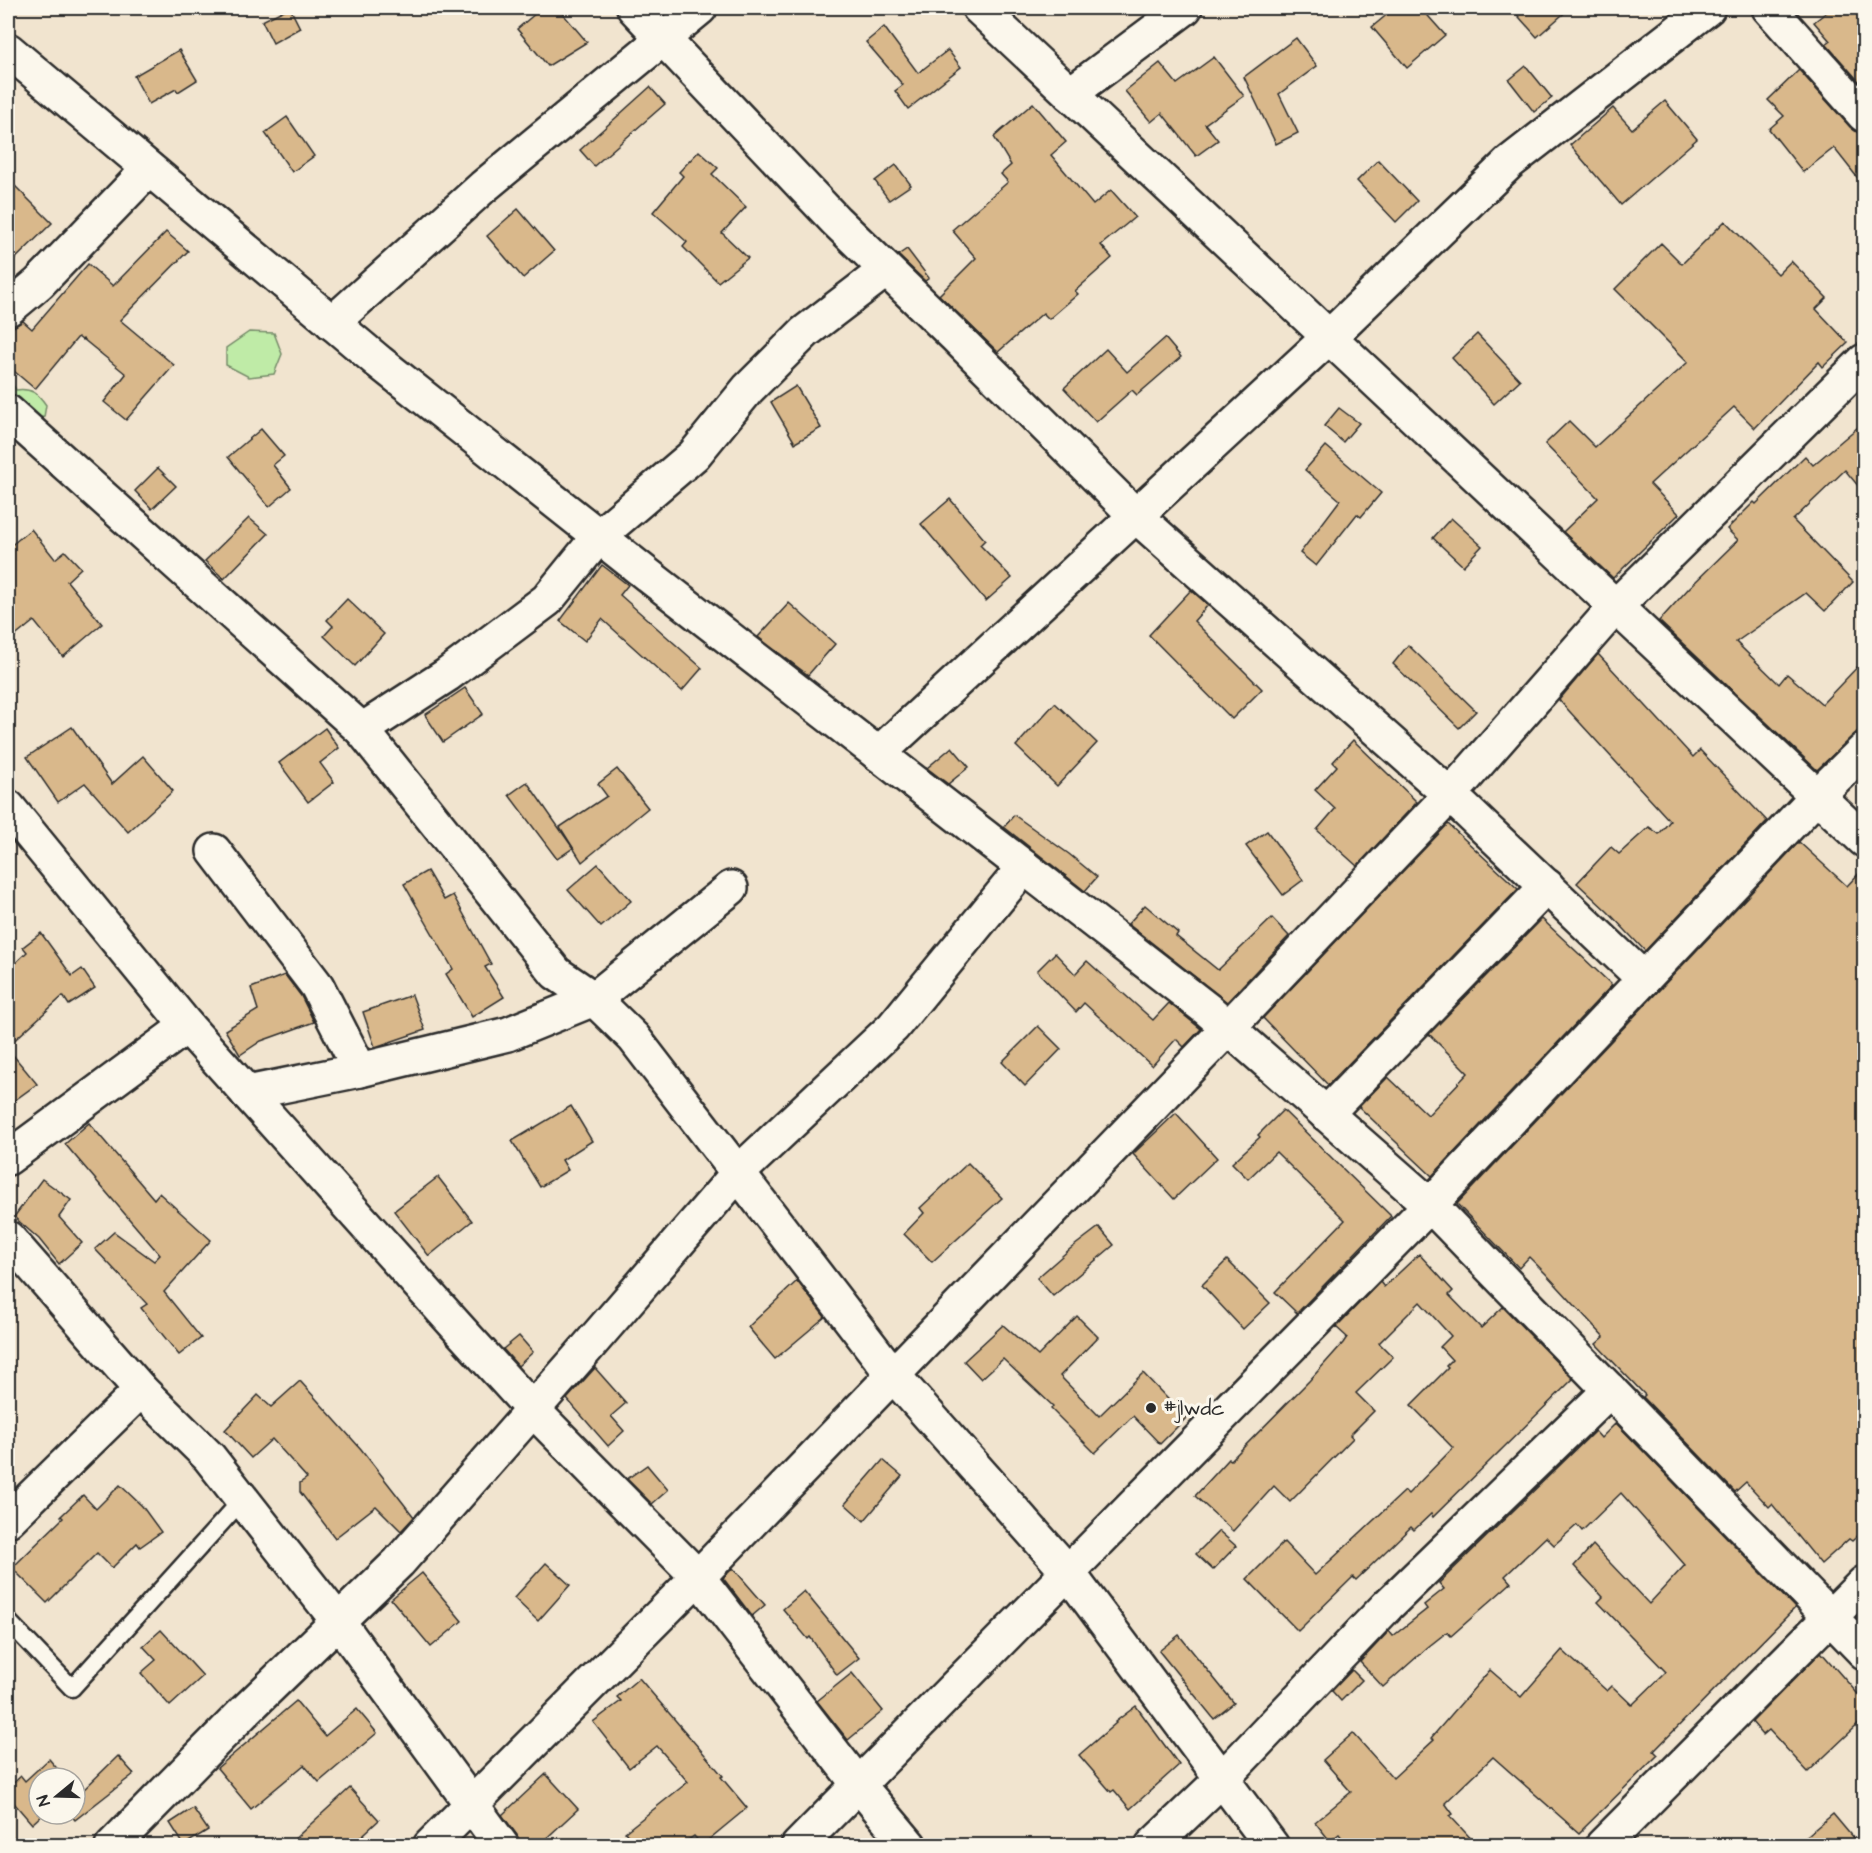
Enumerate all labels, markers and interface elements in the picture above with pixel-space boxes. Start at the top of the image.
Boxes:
place label: #jlwdc [1163,1394,1224,1423]
marker: #jlwdc [1144,1401,1158,1415]
north arrow [27,1766,87,1826]
text: N [32,1792,56,1809]

